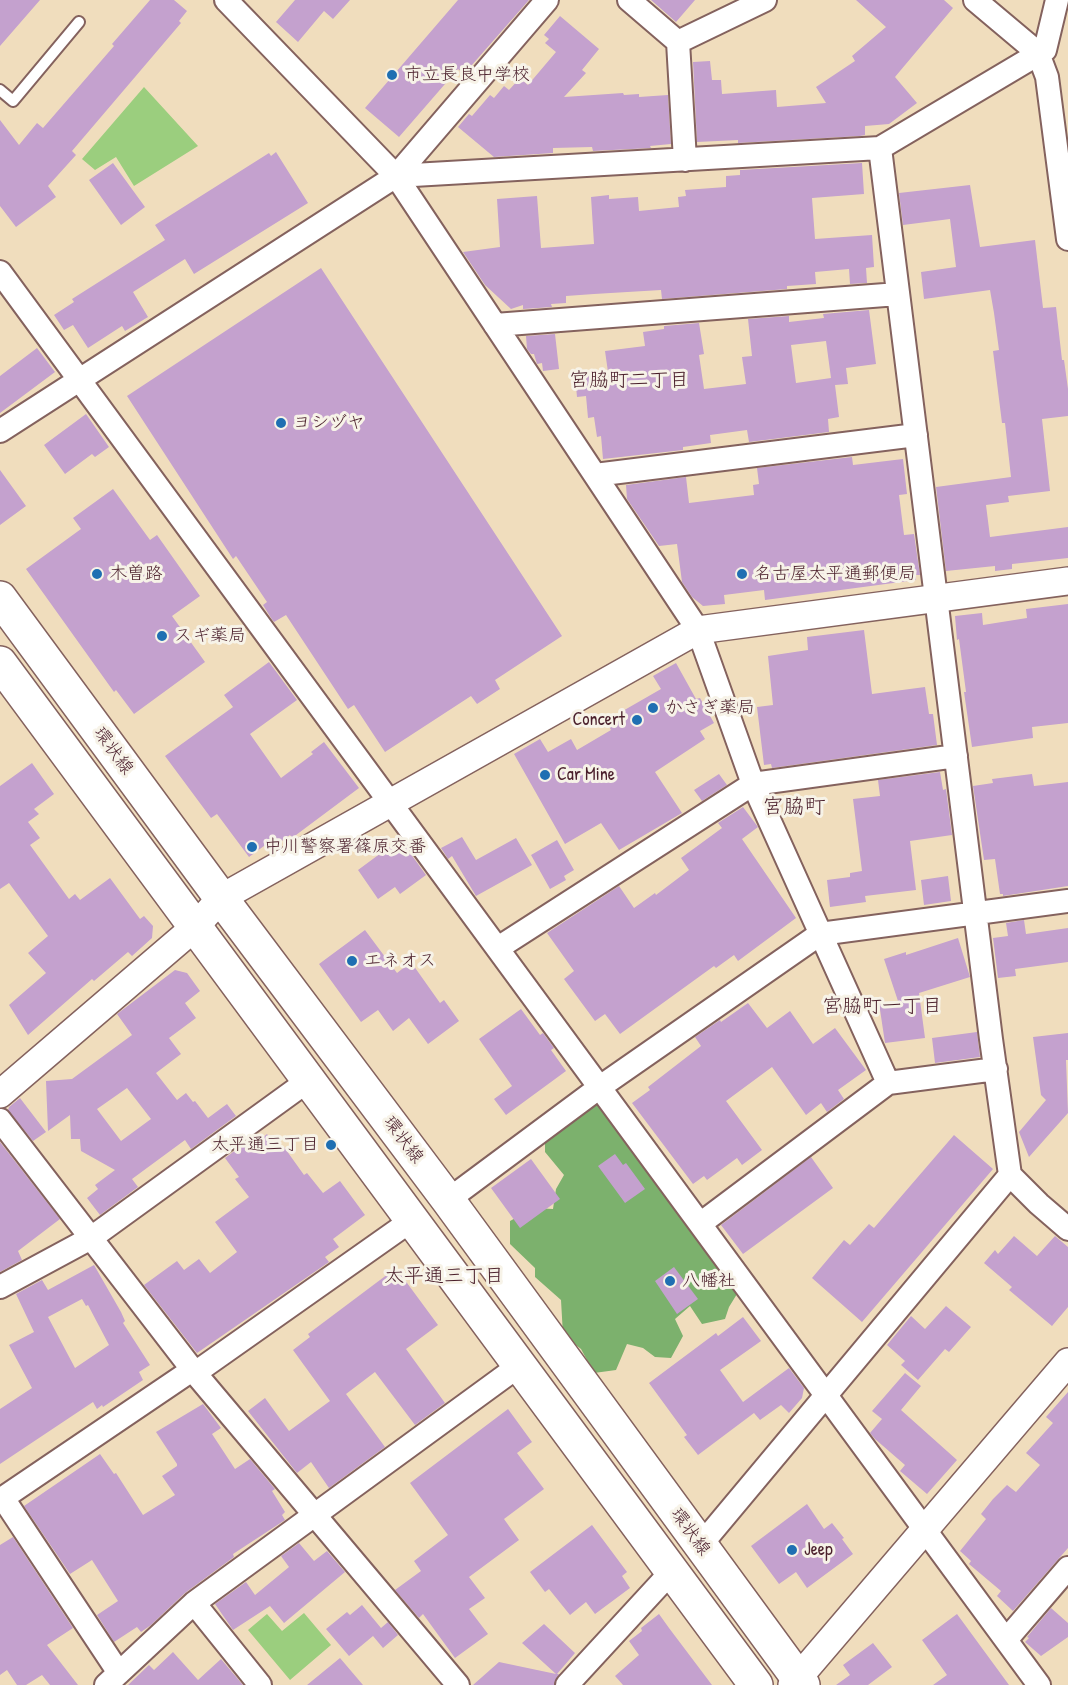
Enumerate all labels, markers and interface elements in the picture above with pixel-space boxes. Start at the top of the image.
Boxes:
place label: 市立長良中学校 [404,64,530,86]
marker: 市立長良中学校 [385,68,399,82]
district label: 宮脇町二丁目 [569,369,689,393]
place label: ヨシヅヤ [293,412,365,434]
marker: ヨシヅヤ [274,416,288,430]
place label: 木曽路 [109,563,163,585]
place label: 名古屋太平通郵便局 [754,563,916,585]
marker: 木曽路 [90,567,104,581]
marker: 名古屋太平通郵便局 [735,567,749,581]
place label: スギ薬局 [174,625,246,647]
marker: スギ薬局 [155,629,169,643]
place label: かさぎ薬局 [665,697,755,719]
marker: かさぎ薬局 [646,701,660,715]
place label: Concert [572,709,625,731]
marker: Concert [630,713,644,727]
street label: 環状線 [88,723,138,779]
place label: Car Mine [557,764,615,786]
marker: Car Mine [538,768,552,782]
district label: 宮脇町 [763,794,825,820]
place label: 中川警察署篠原交番 [264,836,426,858]
marker: 中川警察署篠原交番 [245,840,259,854]
place label: エネオス [364,950,436,972]
marker: エネオス [345,954,359,968]
district label: 宮脇町一丁目 [822,995,942,1019]
street label: 環状線 [378,1112,428,1168]
place label: 太平通三丁目 [211,1134,319,1156]
marker: 太平通三丁目 [324,1138,338,1152]
district label: 太平通三丁目 [384,1265,504,1289]
place label: 八幡社 [682,1270,736,1292]
marker: 八幡社 [663,1274,677,1288]
street label: 環状線 [665,1504,715,1560]
place label: Jeep [804,1539,833,1561]
marker: Jeep [785,1543,799,1557]

